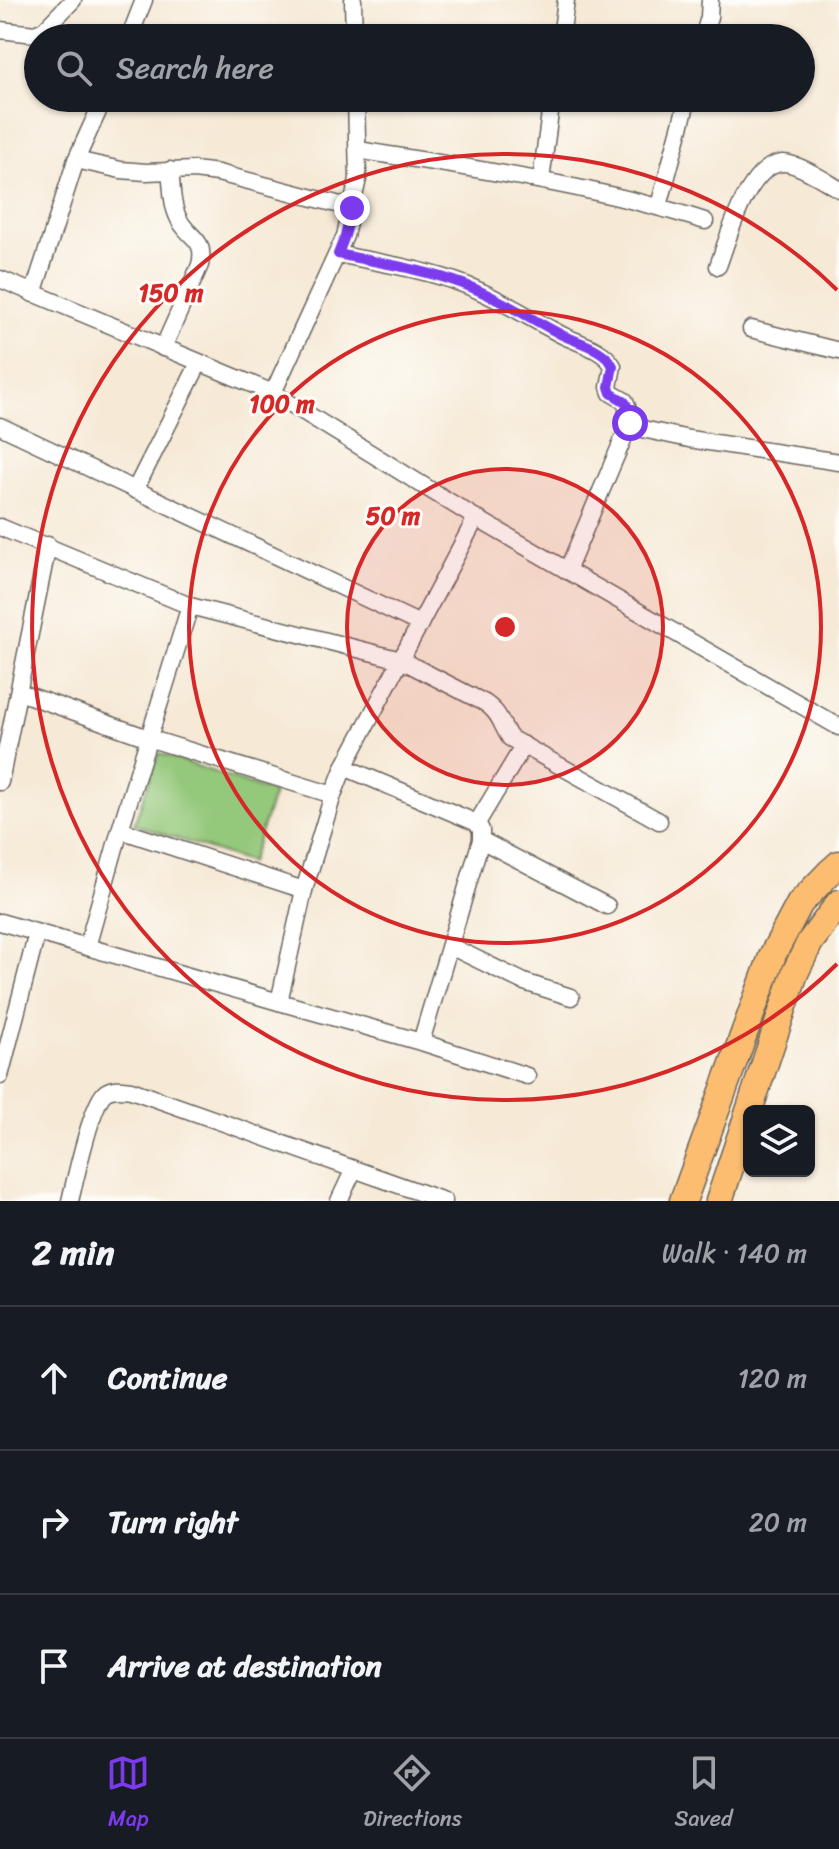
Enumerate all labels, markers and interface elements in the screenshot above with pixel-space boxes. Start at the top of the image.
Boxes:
search box [24,24,815,112]
text: Search here [116,41,274,95]
icon: search [52,46,96,90]
route end [334,190,370,226]
text: 150 m [139,272,204,314]
text: 100 m [249,383,315,425]
route start [612,405,648,441]
text: 50 m [366,495,421,537]
centre of rings [491,613,519,641]
map controls [743,1105,815,1177]
button: layers [743,1105,815,1177]
text: 2 min [32,1223,114,1283]
text: Walk · 140 m [662,1230,807,1276]
text: Continue [108,1351,227,1405]
text: 120 m [738,1355,807,1401]
icon: ahead [32,1356,76,1400]
text: Turn right [108,1495,238,1549]
text: 20 m [749,1499,807,1545]
icon: right [32,1500,76,1544]
text: Arrive at destination [108,1639,382,1693]
icon: arrive [32,1644,76,1688]
tab: Map [106,1751,150,1838]
tab: Directions [363,1751,462,1838]
tab: Saved [675,1751,733,1838]

